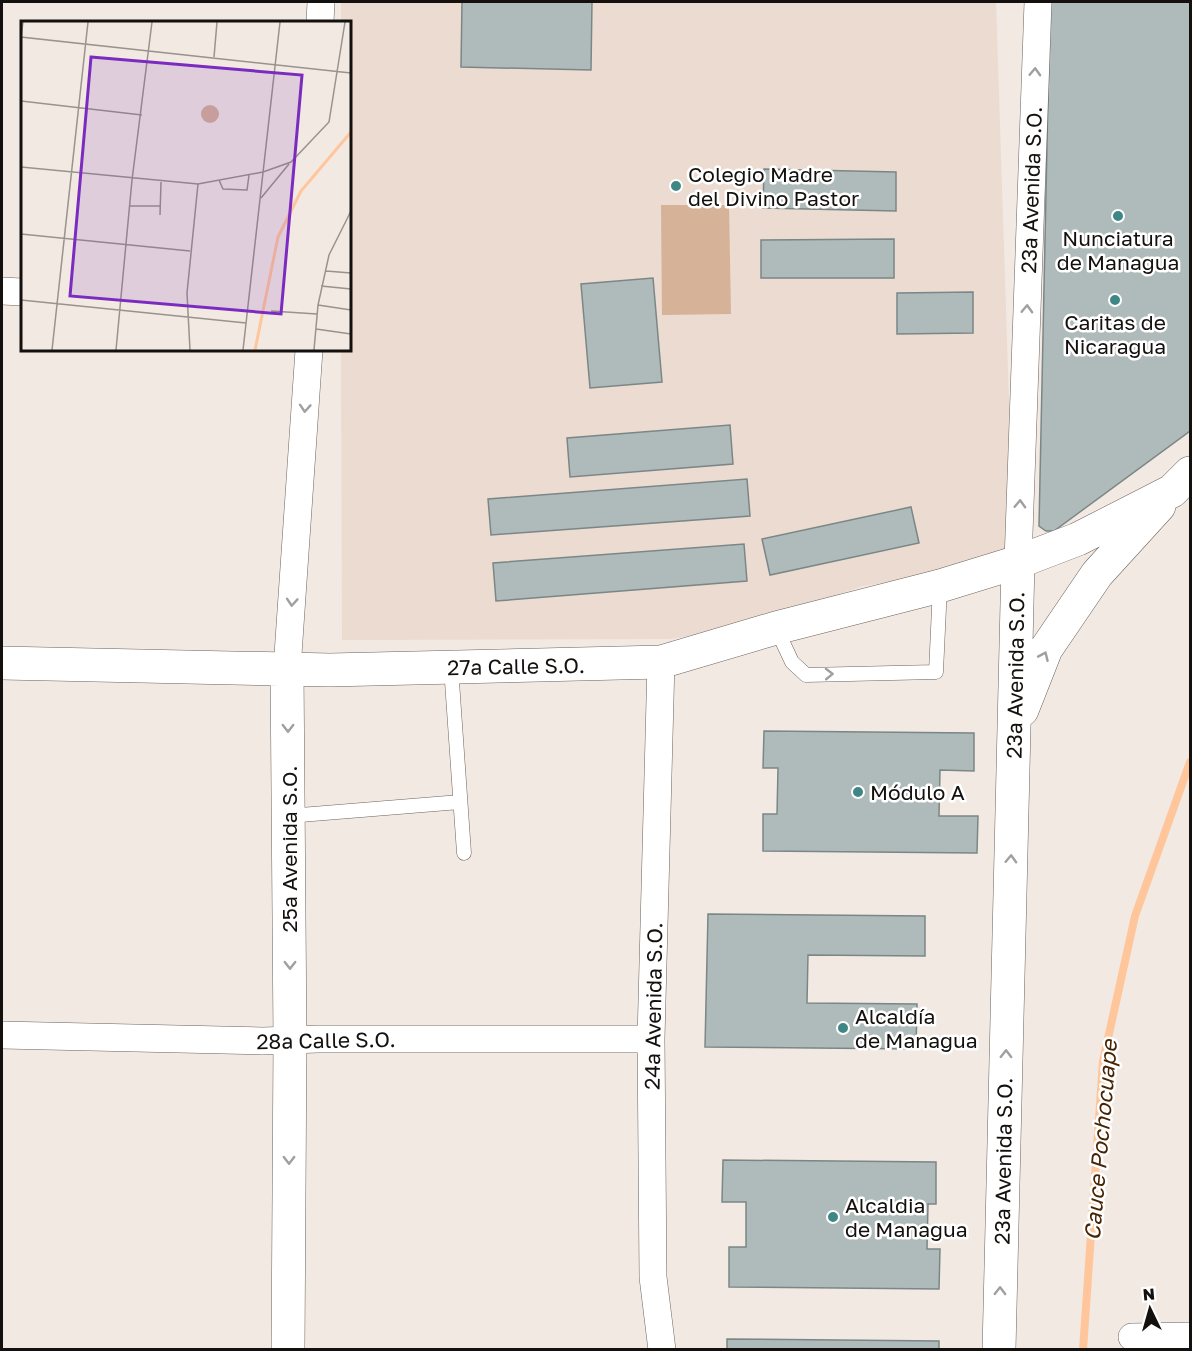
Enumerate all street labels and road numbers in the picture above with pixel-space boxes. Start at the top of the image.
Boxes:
street label: 23a Avenida S.O. [1015,106,1047,274]
street label: 23a Avenida S.O. [1001,591,1029,759]
street label: 27a Calle S.O. [447,652,585,680]
street label: 25a Avenida S.O. [276,766,302,932]
street label: 24a Avenida S.O. [639,922,667,1090]
street label: 28a Calle S.O. [256,1026,396,1054]
street label: 23a Avenida S.O. [989,1077,1017,1245]

